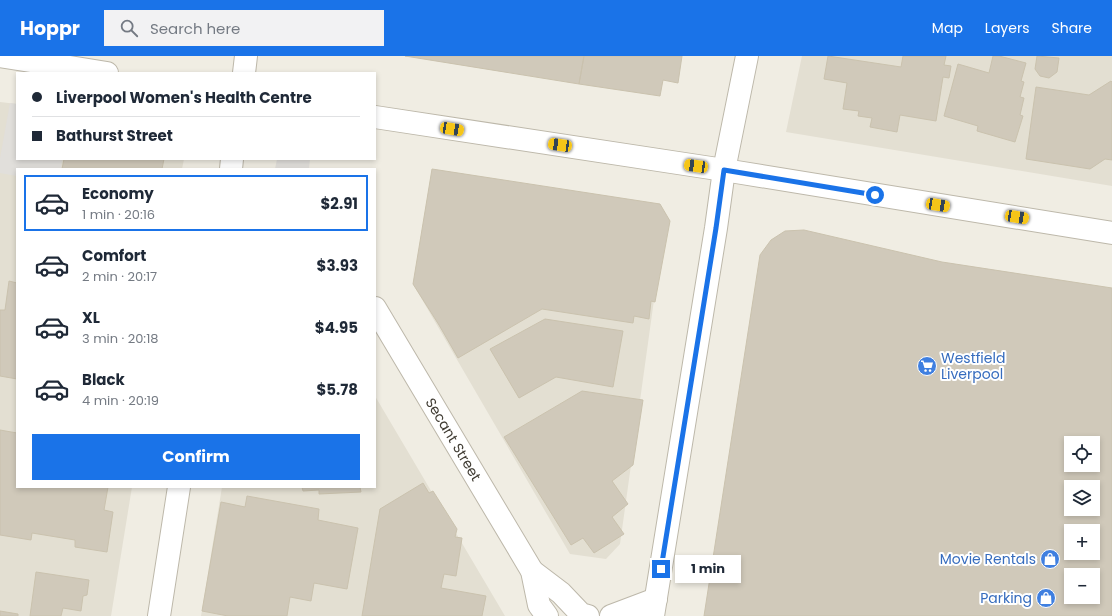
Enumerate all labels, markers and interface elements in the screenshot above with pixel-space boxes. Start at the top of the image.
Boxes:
search box [104,10,384,46]
text: Hoppr [20,15,80,42]
icon: search [118,17,140,39]
text: Search here [150,18,240,39]
text: Map [932,18,963,38]
text: Layers [985,18,1029,38]
text: Share [1051,18,1092,38]
text: Liverpool Women's Health Centre [56,87,312,108]
car [439,121,465,137]
text: Bathurst Street [56,125,173,146]
car [547,137,573,153]
car [683,158,709,174]
text: Economy [82,183,154,204]
icon: car [34,185,70,221]
route start [866,186,884,204]
text: $2.91 [320,193,358,214]
car [925,197,951,213]
text: 1 min · 20:16 [82,205,155,224]
car [1004,209,1030,225]
text: Comfort [82,245,146,266]
icon: car [34,247,70,283]
text: $3.93 [317,255,358,276]
text: 2 min · 20:17 [82,267,157,286]
text: XL [82,307,100,328]
icon: car [34,309,70,345]
text: $4.95 [315,317,358,338]
text: 3 min · 20:18 [82,329,159,348]
place label: Westfield Liverpool [941,348,1005,384]
supermarket icon: Westfield Liverpool [916,355,938,377]
text: Black [82,369,125,390]
icon: car [34,371,70,407]
text: $5.78 [316,379,358,400]
text: 4 min · 20:19 [82,391,159,410]
street label: Secant Street [421,394,486,485]
button: Confirm [32,434,360,480]
map controls [1064,436,1100,604]
button: locate [1064,436,1100,472]
button: layers [1064,480,1100,516]
button: + [1064,524,1100,560]
shop icon: Movie Rentals [1039,548,1061,570]
place label: Movie Rentals [940,549,1036,569]
callout: 1 min [675,555,741,583]
text: 1 min [691,559,725,578]
route end [652,560,670,578]
button: − [1064,568,1100,604]
shop icon: Parking [1035,587,1057,609]
place label: Parking [980,588,1032,608]

